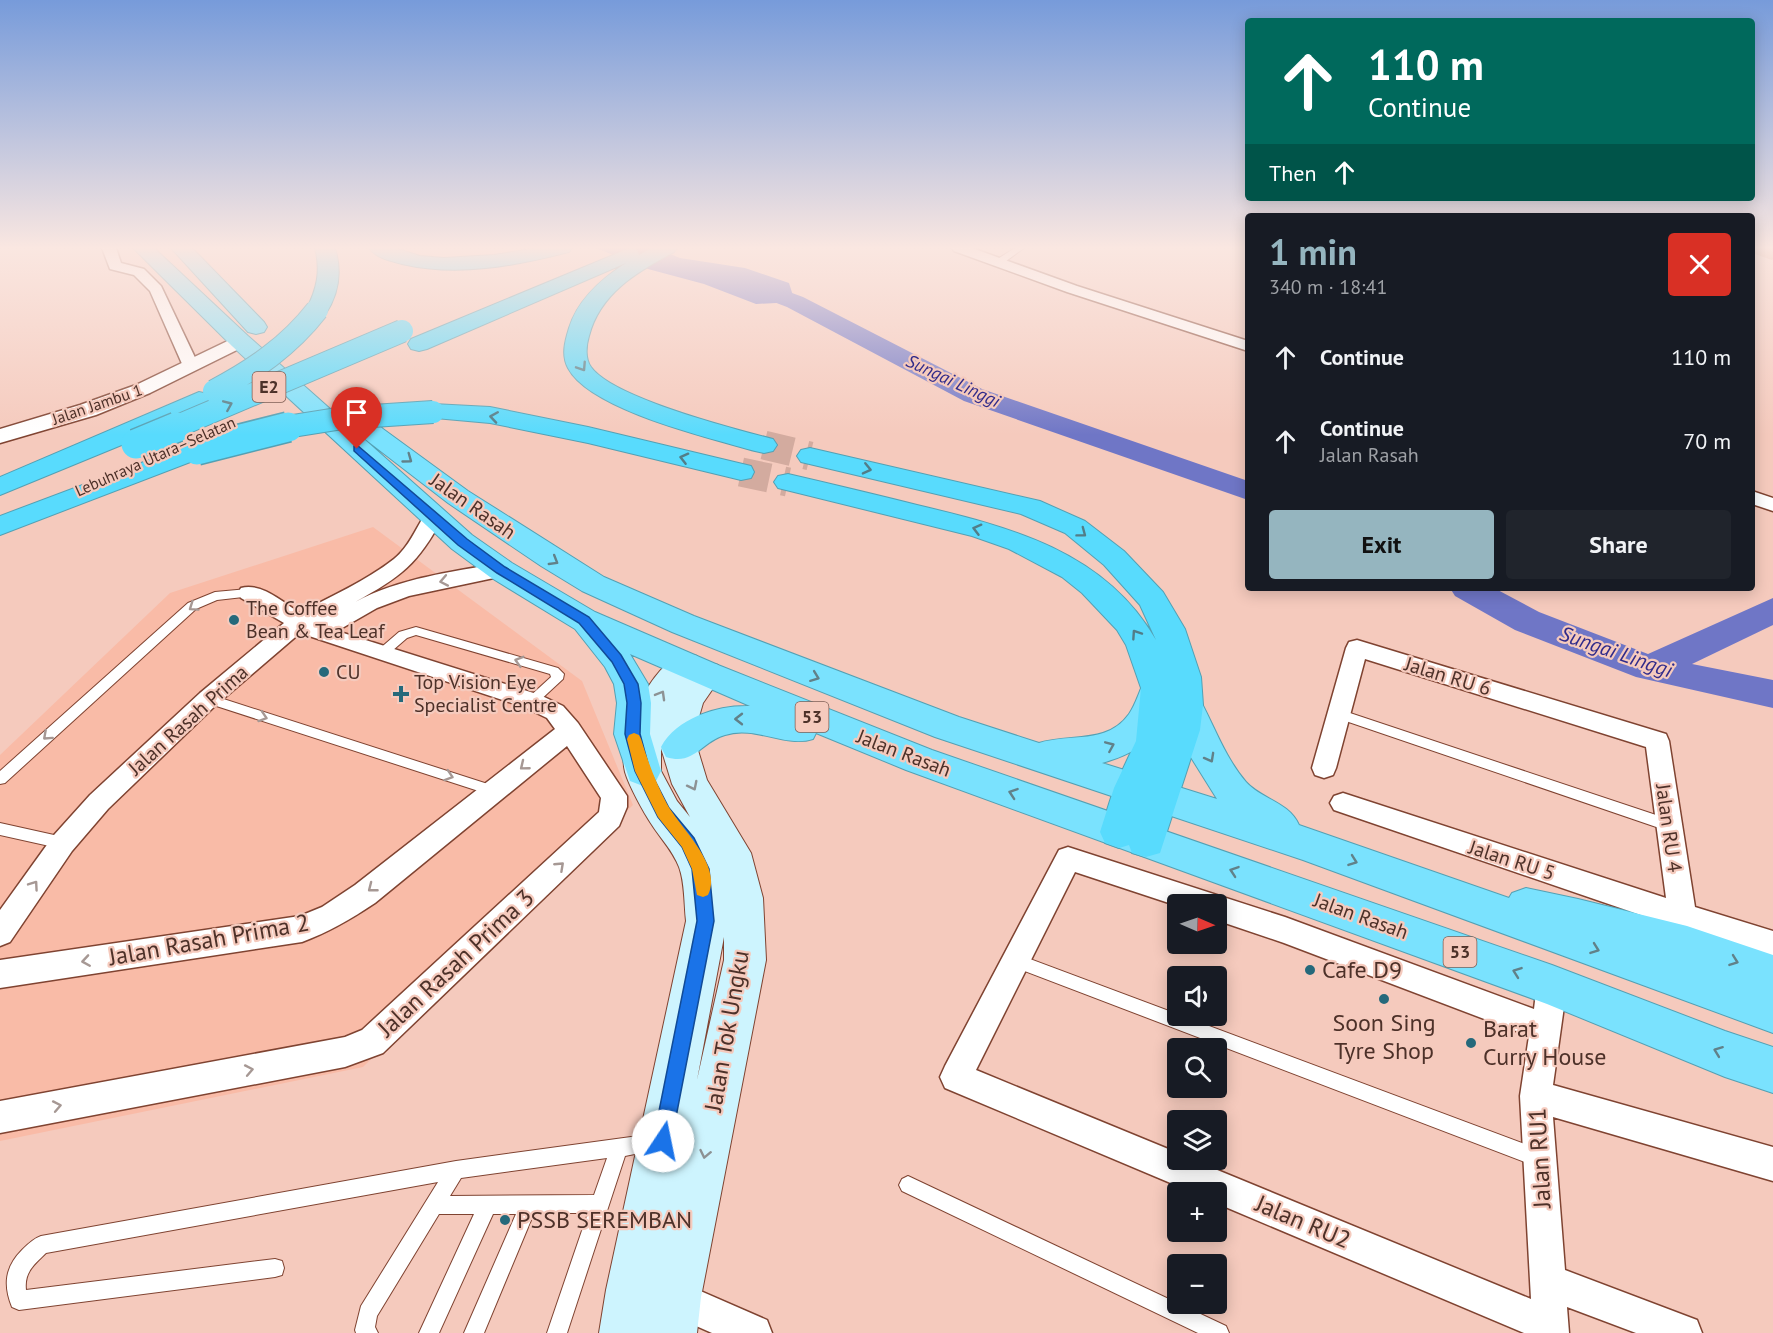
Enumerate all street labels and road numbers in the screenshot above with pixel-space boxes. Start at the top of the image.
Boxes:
road number: E2 [252,372,286,402]
street label: Jalan Jambu 1 [48,379,145,429]
street label: Lebuhraya Utara–Selatan [72,412,238,500]
street label: Jalan Rasah [424,466,521,545]
street label: Jalan RU 6 [1401,650,1494,701]
street label: Jalan Rasah Prima [122,659,253,781]
road number: 53 [796,702,828,732]
street label: Jalan Rasah [852,723,955,783]
street label: Jalan RU 4 [1650,781,1688,874]
street label: Jalan RU 5 [1465,834,1558,886]
street label: Jalan Rasah Prima 3 [370,882,540,1044]
street label: Jalan Rasah [1309,887,1412,945]
street label: Jalan Rasah Prima 2 [105,907,312,973]
road number: 53 [1444,937,1476,967]
street label: Jalan Tok Ungku [697,948,756,1115]
street label: Jalan RU1 [1521,1107,1558,1210]
street label: Jalan RU2 [1250,1187,1355,1255]

